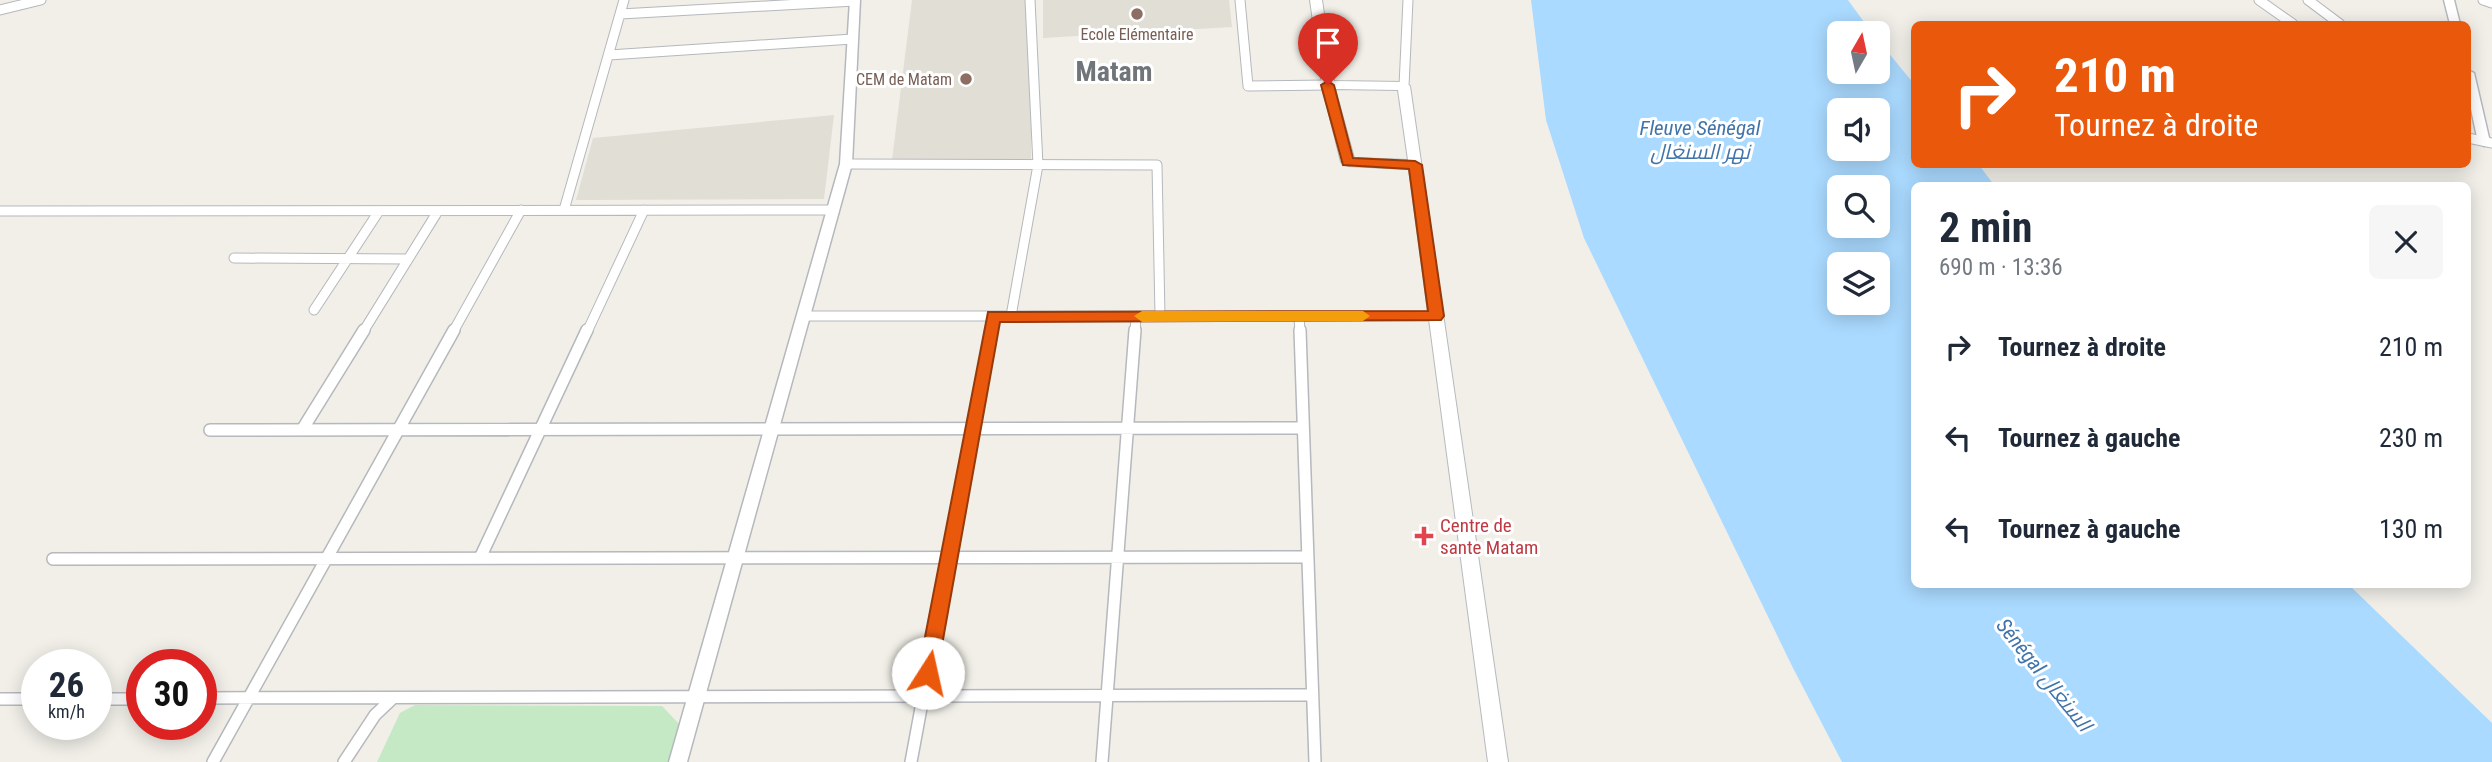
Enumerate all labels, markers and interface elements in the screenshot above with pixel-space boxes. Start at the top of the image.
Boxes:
marker: Ecole Elémentaire [1129,6,1145,22]
pin [1298,13,1358,85]
north arrow [1827,21,1890,84]
map controls [1827,21,1890,315]
icon: arrive [1309,24,1347,62]
place label: Ecole Elémentaire [1081,25,1193,44]
text: 210 m [2054,47,2176,104]
icon: right [1939,49,2030,140]
district label: Matam [1076,55,1152,88]
place label: CEM de Matam [856,70,952,89]
marker: CEM de Matam [958,71,974,87]
button: sound [1827,98,1890,161]
text: Tournez à droite [2054,106,2258,144]
water label: Fleuve Sénégal نهر السنغال [1640,116,1761,165]
button: search [1827,175,1890,238]
text: 2 min [1939,203,2032,252]
button: close [2369,205,2443,279]
button: layers [1827,252,1890,315]
text: 690 m · 13:36 [1939,254,2063,281]
icon: right [1939,328,1977,366]
text: Tournez à droite [1998,332,2166,362]
text: 210 m [2379,332,2443,362]
icon: left [1939,419,1977,457]
text: Tournez à gauche [1998,423,2180,453]
text: 230 m [2379,423,2443,453]
icon: left [1939,510,1977,548]
place label: Centre de sante Matam [1440,514,1538,559]
text: Tournez à gauche [1998,514,2180,544]
text: 130 m [2379,514,2443,544]
marker: Centre de sante Matam [1414,526,1434,546]
water label: Sénégal السنغال [1990,614,2098,739]
position arrow [891,636,965,710]
speed limit sign: 30 [126,649,217,740]
text: 26 [49,665,84,706]
text: km/h [48,701,85,722]

